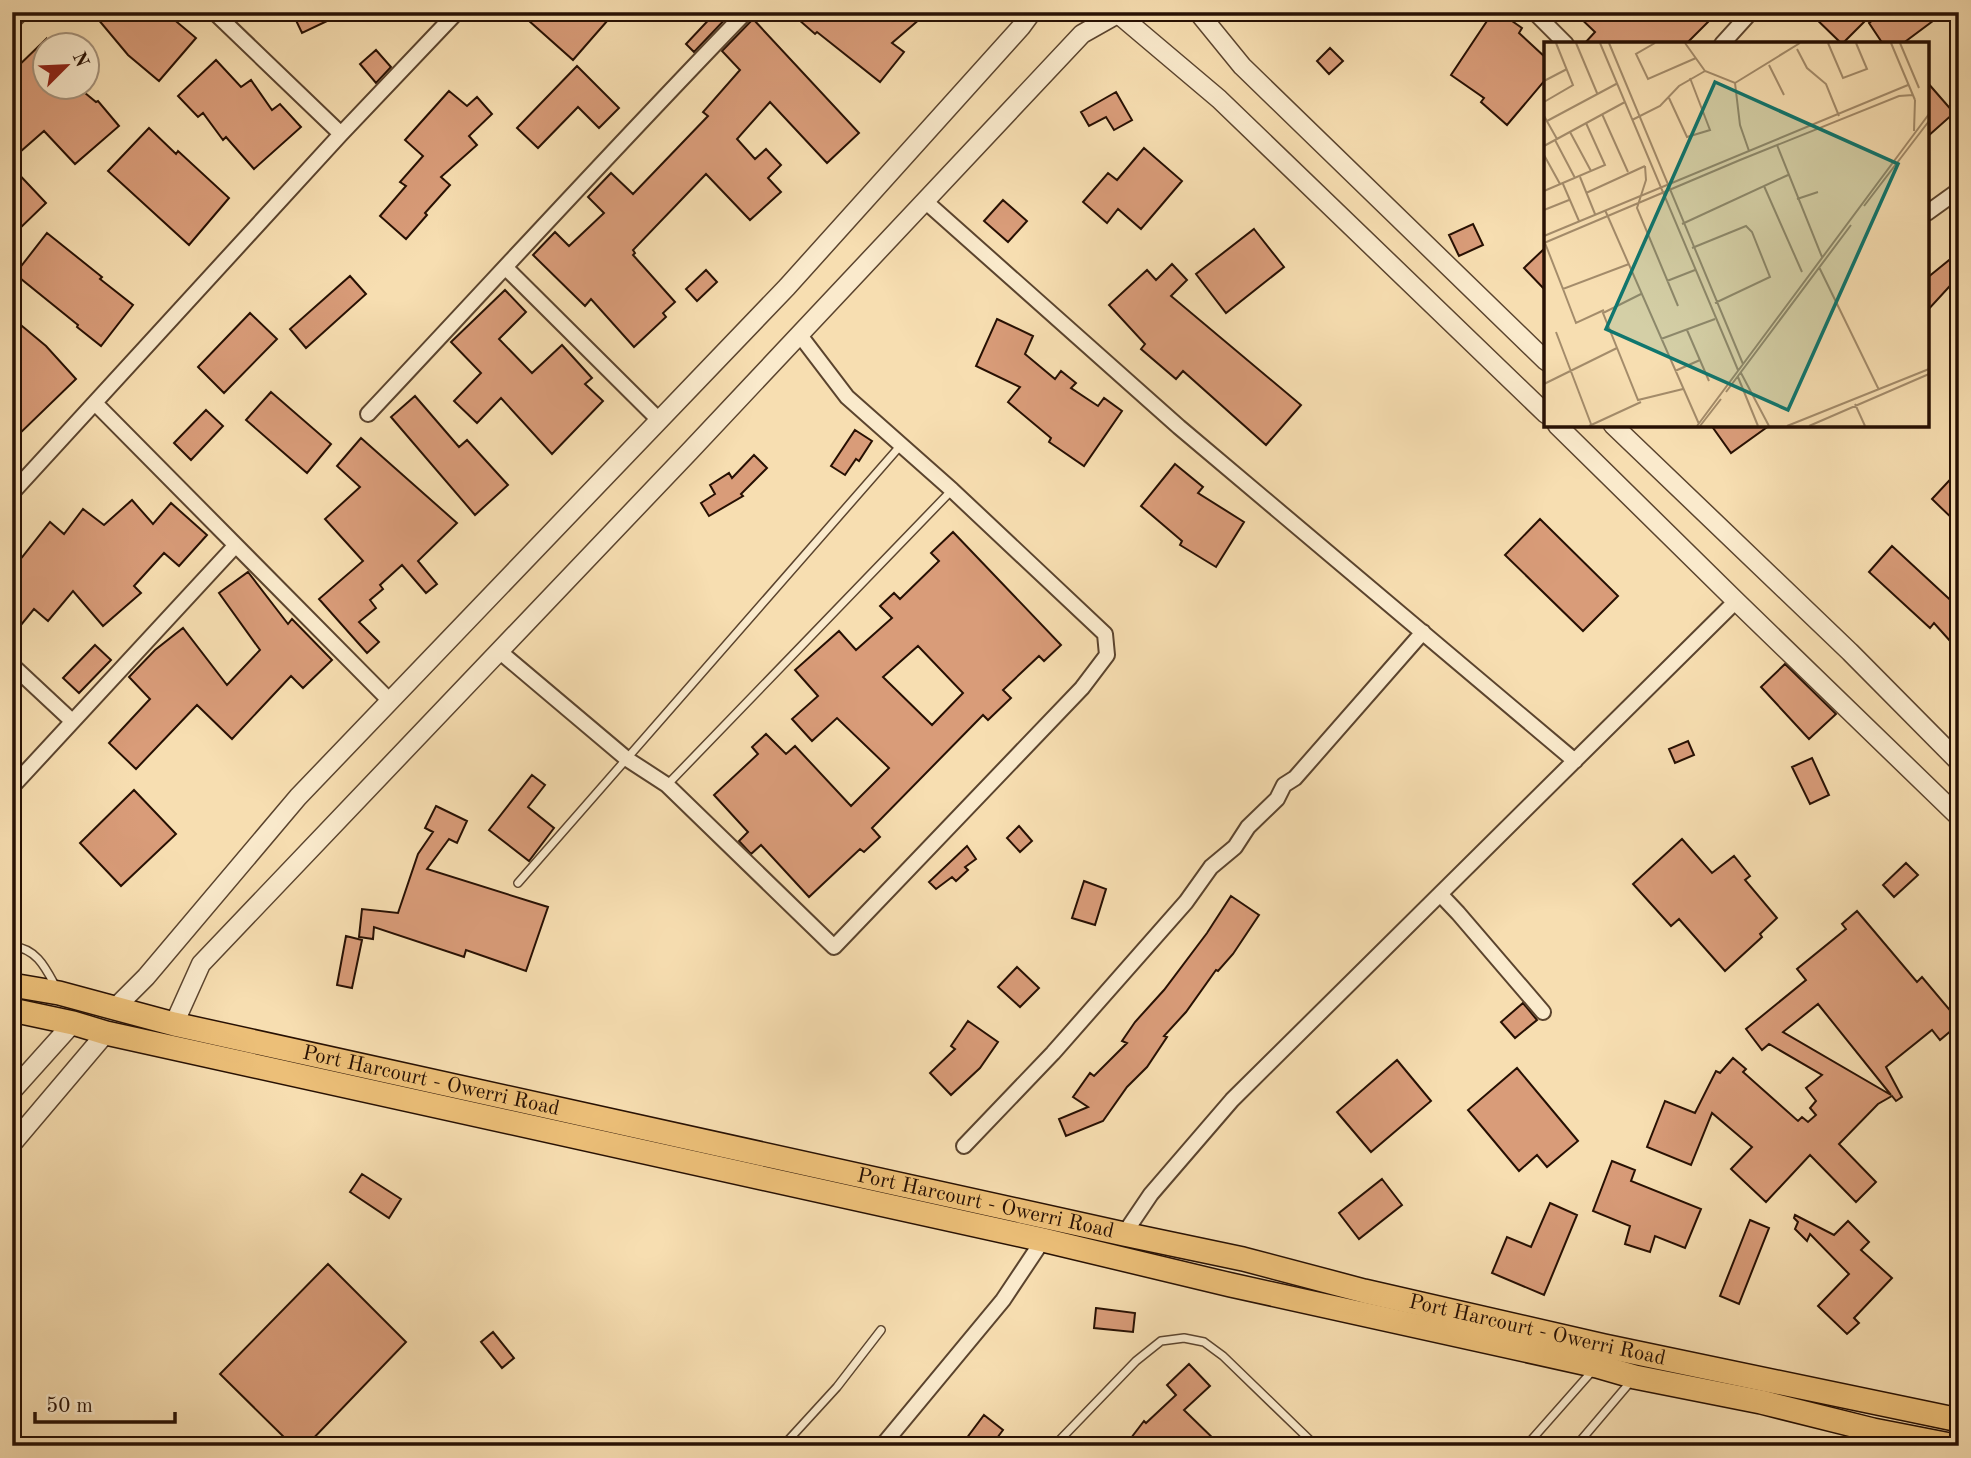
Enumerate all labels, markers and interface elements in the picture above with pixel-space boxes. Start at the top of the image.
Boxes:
north arrow [32,32,102,102]
inset map [1544,42,1929,427]
text: N [68,50,91,71]
street label: Port Harcourt - Owerri Road [300,1042,562,1119]
street label: Port Harcourt - Owerri Road [855,1165,1116,1242]
street label: Port Harcourt - Owerri Road [1407,1291,1668,1369]
scale bar [35,1381,175,1425]
text: 50 m [46,1396,93,1417]

